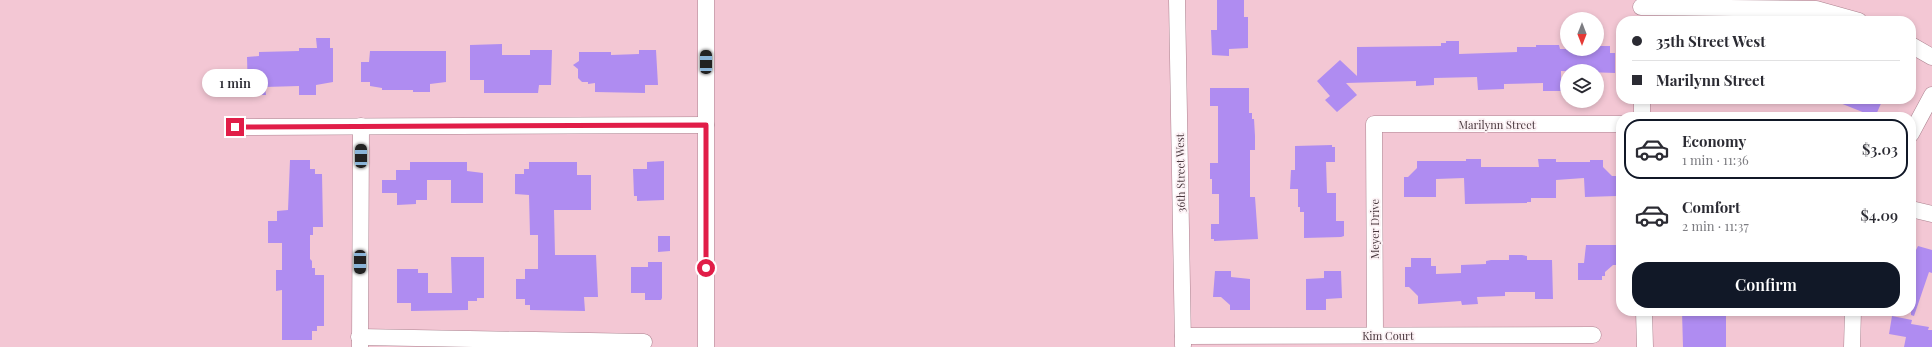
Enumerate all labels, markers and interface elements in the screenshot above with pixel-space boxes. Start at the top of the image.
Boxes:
north arrow [1560,12,1604,56]
map controls [1560,12,1604,108]
text: 35th Street West [1656,31,1765,51]
car [700,50,712,74]
button: layers [1560,64,1604,108]
callout: 1 min [202,69,268,97]
text: Marilynn Street [1656,70,1765,90]
text: 1 min [219,74,251,91]
street label: Marilynn Street [1458,117,1536,132]
route end [226,118,244,136]
icon: car [1634,131,1670,167]
text: Economy [1682,131,1746,151]
street label: 36th Street West [1172,133,1188,213]
text: $3.03 [1862,139,1898,159]
car [355,144,367,168]
text: 1 min · 11:36 [1682,151,1749,168]
icon: car [1634,197,1670,233]
text: Comfort [1682,197,1740,217]
street label: Meyer Drive [1367,198,1382,259]
text: $4.09 [1860,205,1898,225]
text: 2 min · 11:37 [1682,217,1749,234]
car [354,250,366,274]
route start [697,259,715,277]
button: Confirm [1632,262,1900,308]
street label: Kim Court [1362,328,1414,343]

